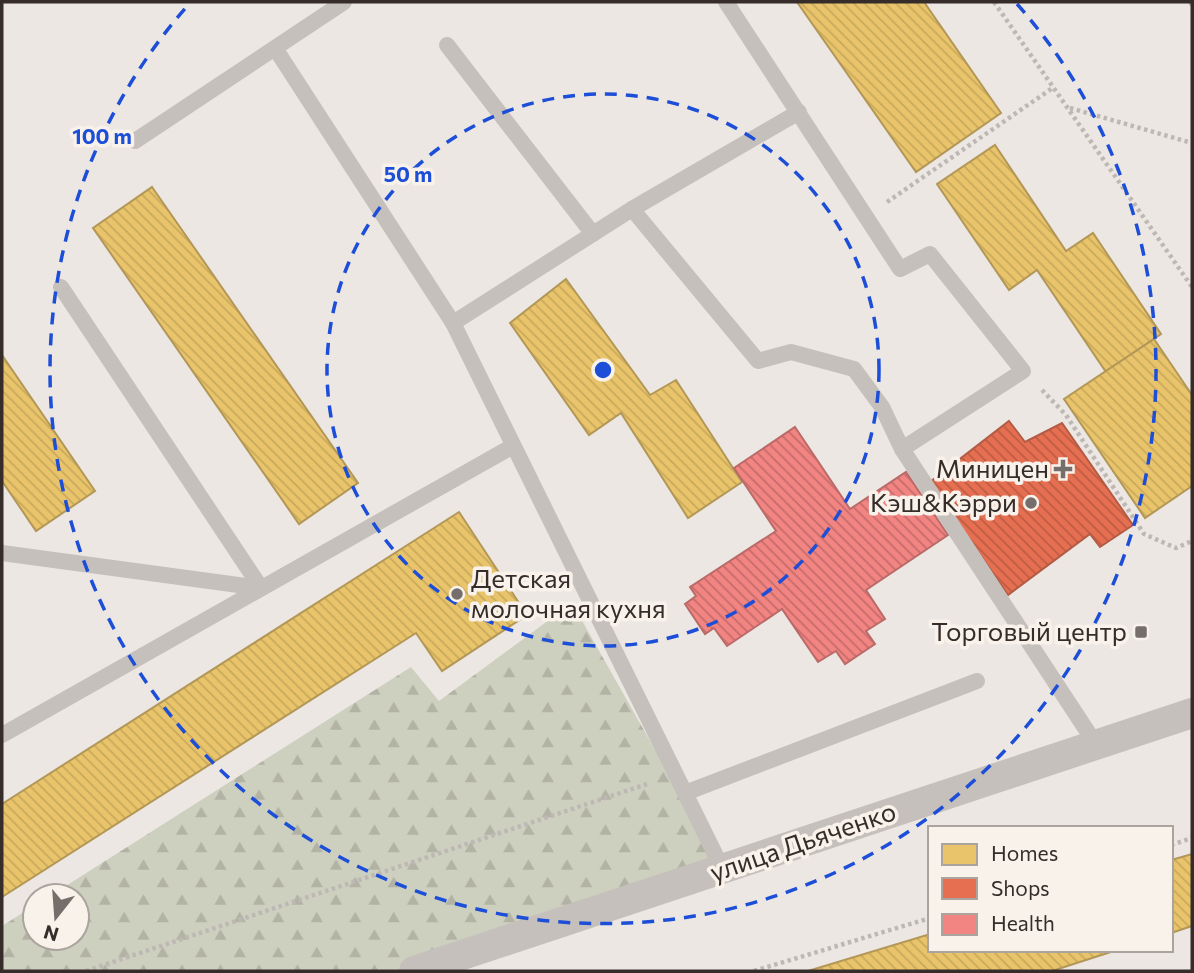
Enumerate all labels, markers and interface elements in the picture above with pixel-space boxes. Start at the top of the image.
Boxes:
text: 100 m [72,123,132,148]
text: 50 m [384,161,432,186]
centre of rings [591,358,615,382]
place label: Миницен [936,452,1049,483]
marker: Миницен [1055,461,1071,477]
place label: Кэш&Кэрри [870,486,1017,517]
marker: Кэш&Кэрри [1023,495,1039,511]
place label: Детская молочная кухня [471,562,666,623]
marker: Детская молочная кухня [449,586,465,602]
place label: Торговый центр [931,615,1127,646]
marker: Торговый центр [1133,624,1149,640]
street label: улица Дьяченко [705,794,900,887]
legend [928,826,1173,952]
text: Homes [991,840,1058,865]
text: Shops [991,875,1050,900]
north arrow [21,882,91,952]
text: Health [991,910,1055,935]
text: N [41,921,61,947]

